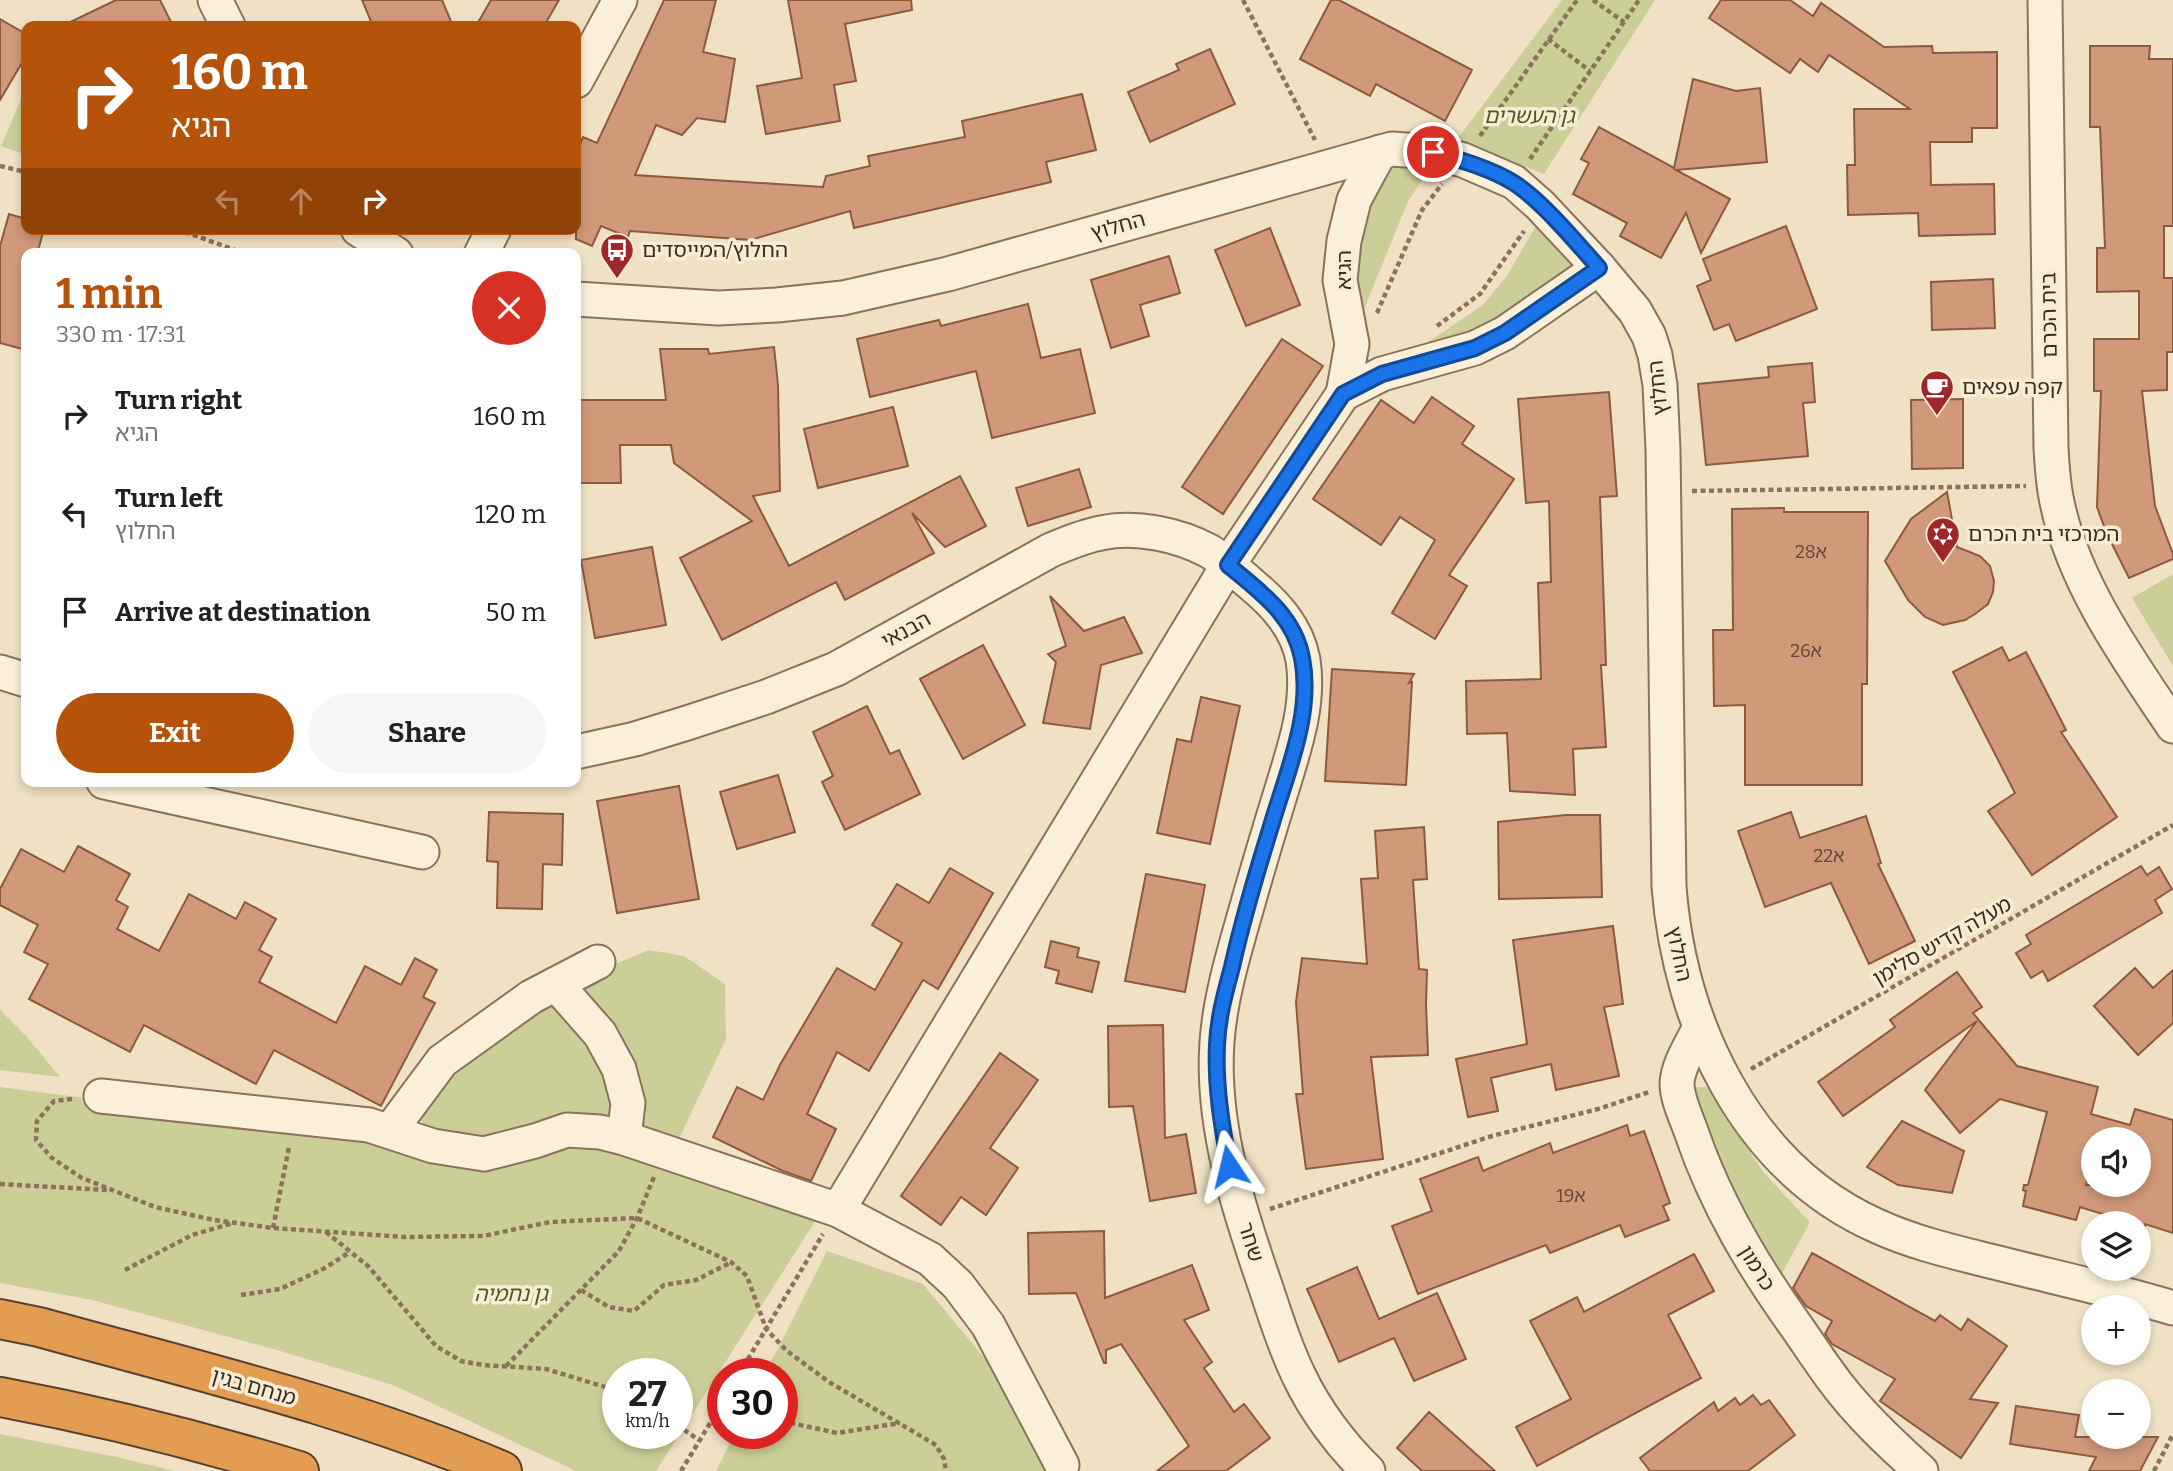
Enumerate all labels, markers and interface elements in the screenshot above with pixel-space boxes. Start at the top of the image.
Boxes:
text: 160 m [171,43,308,102]
icon: right [56,49,147,140]
park label: גן העשרים [1484,103,1576,129]
text: הגיא [171,107,232,145]
pin [1403,122,1463,182]
icon: arrive [1414,133,1452,171]
icon: left [209,182,247,220]
icon: ahead [282,182,320,220]
icon: right [355,182,393,220]
street label: החלוץ [1088,206,1148,246]
bus stop icon: החלוץ/המייסדים [598,231,636,280]
place label: החלוץ/המייסדים [642,237,788,263]
street label: הגיא [1331,250,1357,290]
text: 1 min [56,269,162,319]
button: close [472,271,546,345]
street label: בית הכרם [2035,272,2063,358]
text: 330 m · 17:31 [56,320,185,348]
street label: החלוץ [1642,359,1674,417]
cafe icon: קפה עפאים [1918,368,1956,417]
place label: קפה עפאים [1962,374,2063,400]
text: Turn right [115,385,242,416]
icon: right [56,397,94,435]
text: 160 m [474,401,546,432]
text: הגיא [115,419,159,447]
text: Turn left [115,483,223,514]
icon: left [56,495,94,533]
text: 120 m [475,499,546,530]
synagogue icon: המרכזי בית הכרם [1924,515,1962,564]
text: החלוץ [115,517,176,545]
place label: המרכזי בית הכרם [1968,521,2119,547]
house number: 28א [1795,541,1827,563]
icon: arrive [56,593,94,631]
text: Arrive at destination [115,597,370,628]
text: 50 m [485,597,546,628]
street label: הבנאי [877,606,935,654]
house number: 26א [1790,640,1822,662]
button: Exit [56,693,294,773]
button: Share [308,693,546,773]
house number: 22א [1814,845,1844,867]
street label: מעלה קדיש סלימן [1868,891,2016,991]
street label: החלוץ [1661,924,1697,984]
map controls [2081,1127,2151,1449]
button: sound [2081,1127,2151,1197]
position arrow [1192,1129,1266,1203]
house number: 19א [1556,1185,1586,1207]
button: layers [2081,1211,2151,1281]
street label: שחר [1232,1219,1270,1265]
street label: כרמון [1733,1240,1781,1296]
park label: גן נחמיה [474,1281,550,1307]
button: + [2081,1295,2151,1365]
speed limit sign: 30 [707,1358,798,1449]
street label: מנחם בגין [209,1363,299,1411]
text: 27 [628,1373,667,1415]
button: − [2081,1379,2151,1449]
text: km/h [625,1410,670,1432]

